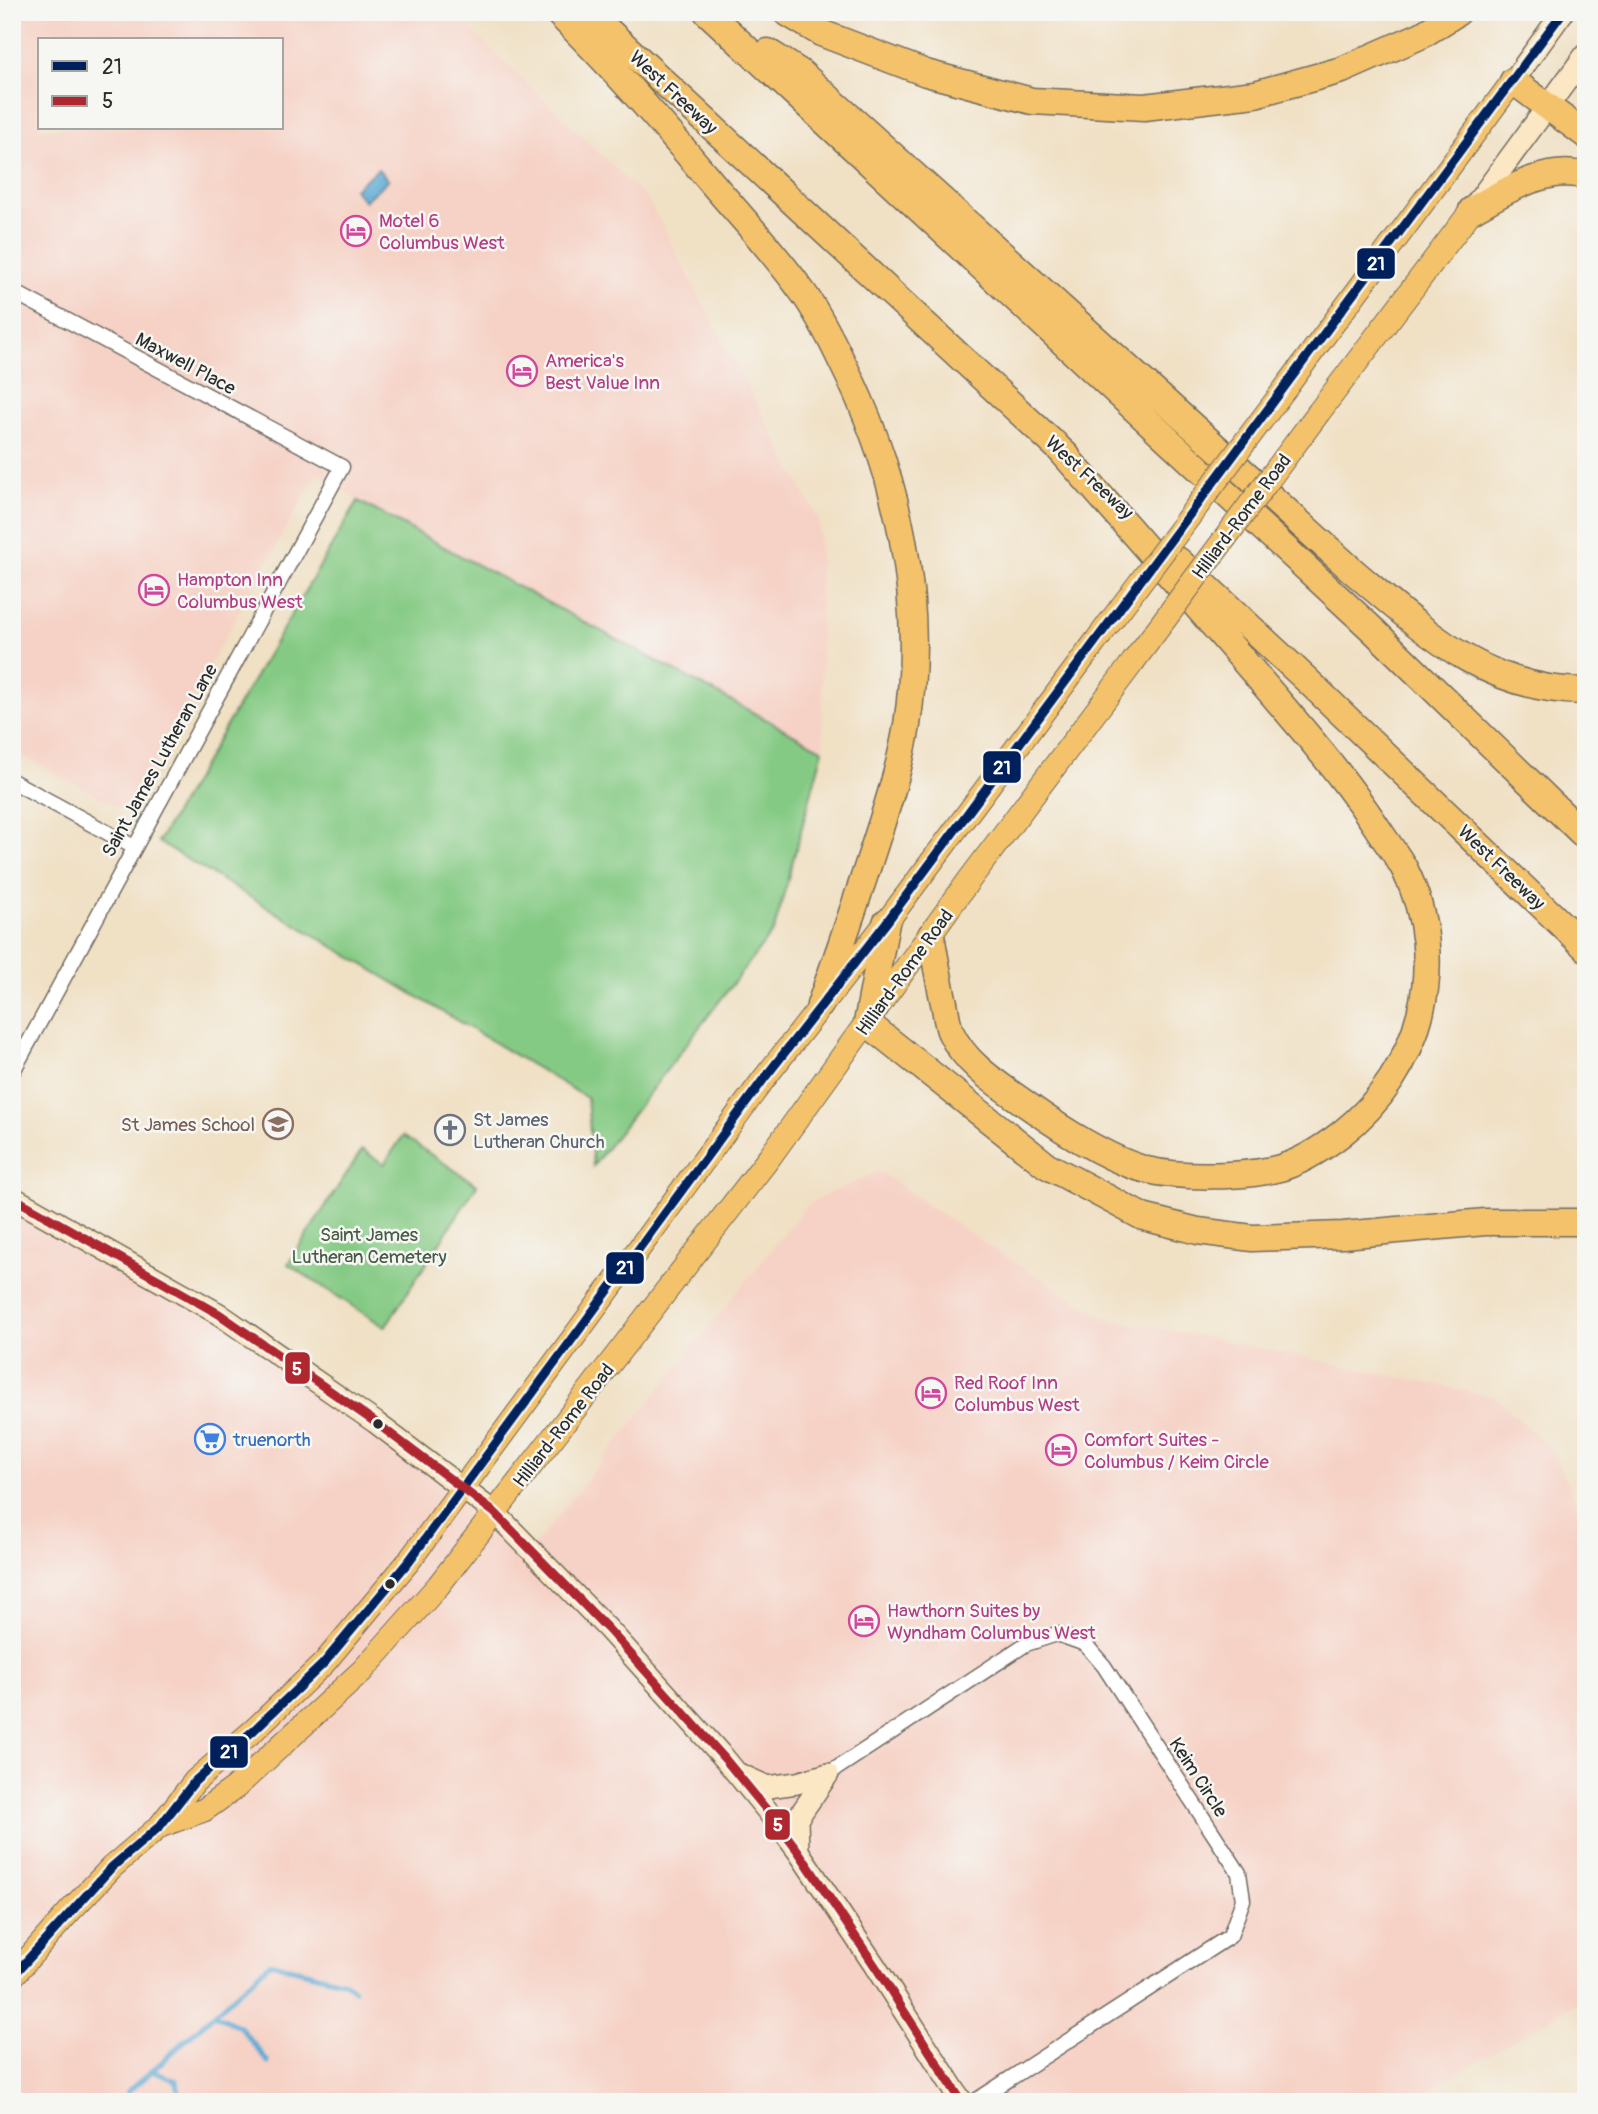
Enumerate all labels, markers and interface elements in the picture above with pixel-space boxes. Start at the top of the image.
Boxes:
legend [38,38,284,130]
street label: West Freeway [624,46,723,140]
text: 21 [102,54,122,81]
text: 5 [102,88,113,115]
place label: Motel 6 Columbus West [379,209,505,255]
hotel icon: Motel 6 Columbus West [339,214,373,248]
line badge: 21 [1356,247,1396,280]
text: 21 [1367,252,1385,276]
street label: Maxwell Place [131,327,240,401]
place label: America's Best Value Inn [545,349,660,395]
hotel icon: America's Best Value Inn [505,354,539,388]
street label: West Freeway [1040,431,1139,525]
street label: Hilliard-Rome Road [1187,449,1297,584]
place label: Hampton Inn Columbus West [177,568,303,614]
hotel icon: Hampton Inn Columbus West [137,573,171,607]
street label: Saint James Lutheran Lane [97,659,223,861]
line badge: 21 [982,750,1022,784]
text: 21 [993,756,1011,780]
street label: West Freeway [1453,820,1550,915]
street label: Hilliard-Rome Road [851,905,959,1041]
school or university icon: St James School [261,1107,295,1141]
place label: St James Lutheran Church [473,1108,605,1154]
place label: St James School [121,1113,255,1137]
church icon: St James Lutheran Church [433,1113,467,1147]
park label: Saint James Lutheran Cemetery [291,1223,447,1269]
line badge: 21 [605,1251,645,1285]
text: 21 [616,1256,634,1280]
line badge: 5 [284,1351,311,1385]
text: 5 [292,1357,302,1381]
street label: Hilliard-Rome Road [508,1359,620,1492]
place label: Red Roof Inn Columbus West [954,1371,1080,1417]
hotel icon: Red Roof Inn Columbus West [914,1376,948,1410]
unlabelled marker [371,1417,385,1431]
supermarket icon: truenorth [193,1422,227,1456]
place label: truenorth [232,1428,311,1452]
place label: Comfort Suites - Columbus / Keim Circle [1084,1428,1270,1474]
hotel icon: Comfort Suites - Columbus / Keim Circle [1044,1433,1078,1467]
unlabelled marker [383,1577,397,1591]
place label: Hawthorn Suites by Wyndham Columbus West [887,1599,1096,1645]
hotel icon: Hawthorn Suites by Wyndham Columbus West [847,1604,881,1638]
street label: Keim Circle [1164,1733,1233,1822]
line badge: 21 [209,1735,249,1769]
text: 21 [220,1740,238,1764]
line badge: 5 [764,1808,791,1841]
text: 5 [773,1813,783,1837]

